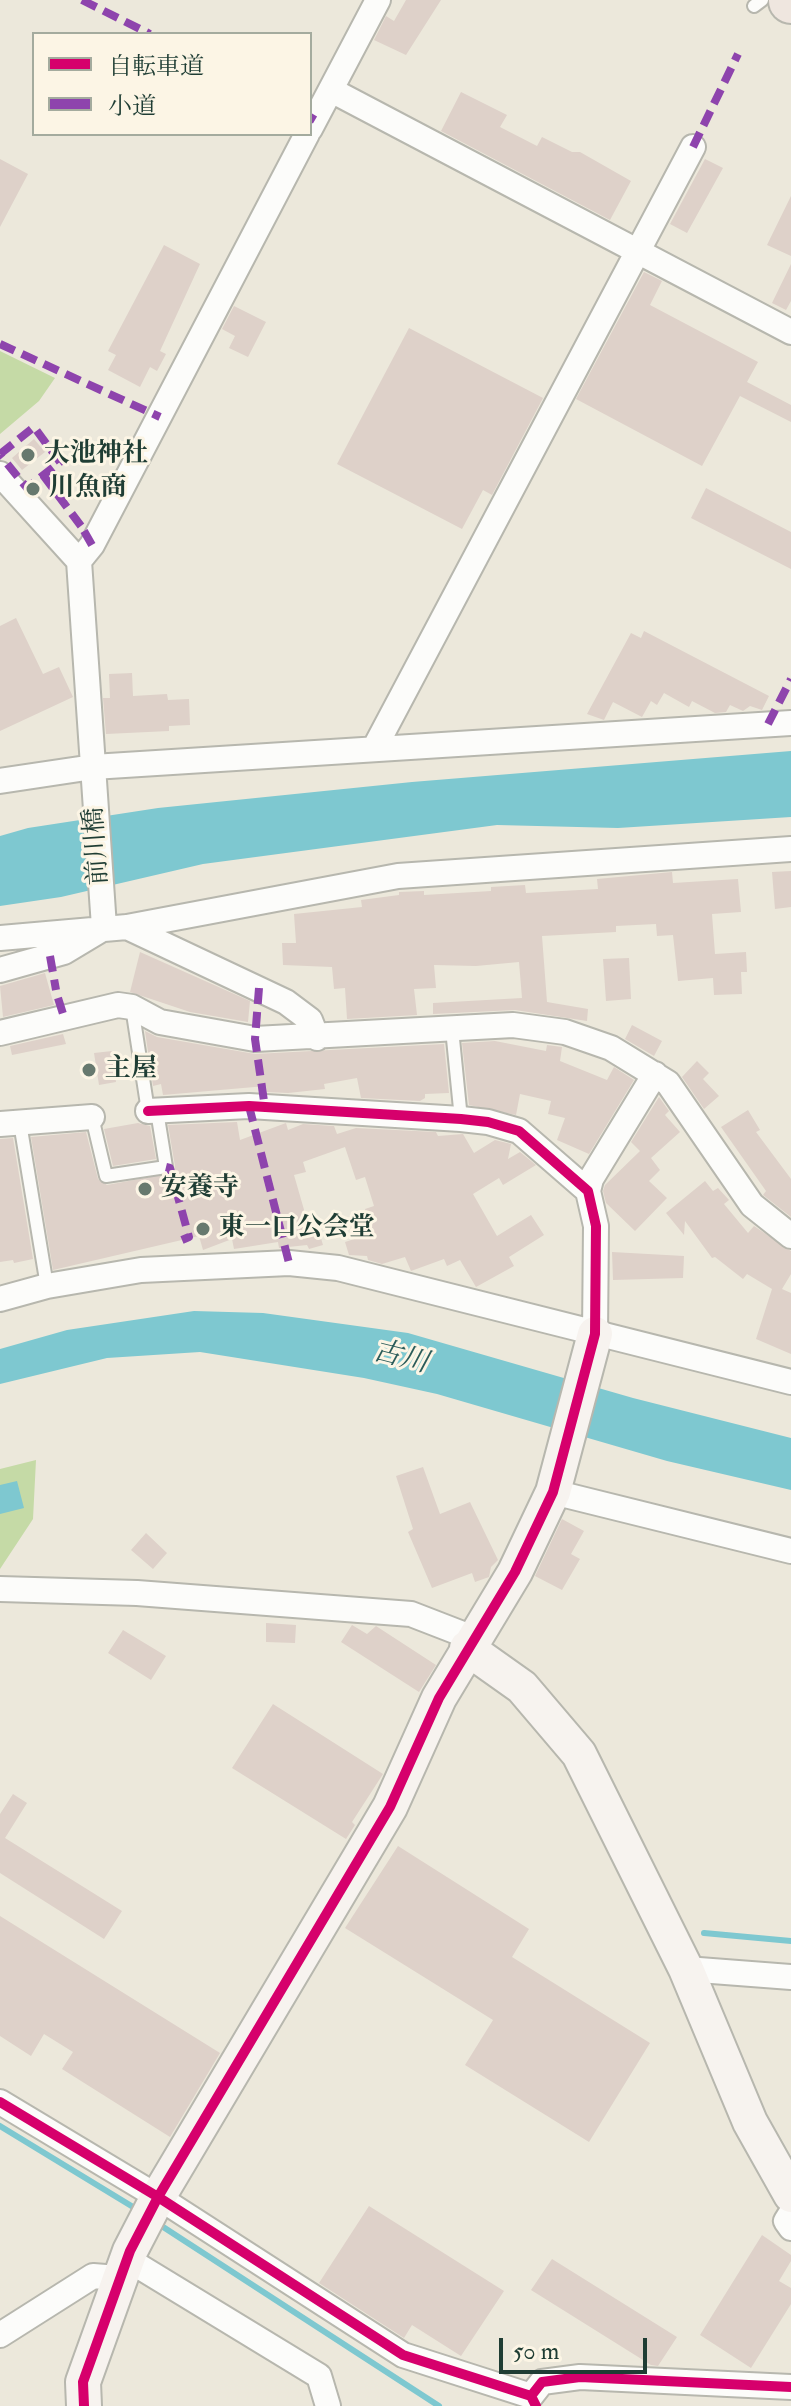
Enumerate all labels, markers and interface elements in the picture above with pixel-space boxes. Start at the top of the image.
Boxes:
legend [32,32,312,136]
text: 自転車道 [108,51,204,82]
text: 小道 [108,91,156,122]
place label: 大池神社 [44,439,148,471]
marker: 大池神社 [19,446,37,464]
place label: 川魚商 [49,473,127,505]
marker: 川魚商 [24,480,42,498]
street label: 前川橋 [80,806,116,886]
place label: 主屋 [105,1054,157,1086]
marker: 主屋 [80,1061,98,1079]
place label: 安養寺 [161,1173,239,1205]
marker: 安養寺 [136,1180,154,1198]
place label: 東一口公会堂 [219,1213,375,1245]
marker: 東一口公会堂 [194,1220,212,1238]
water label: 古川 [369,1336,431,1382]
scale bar [503,2322,651,2372]
text: 50 m [513,2336,559,2367]

